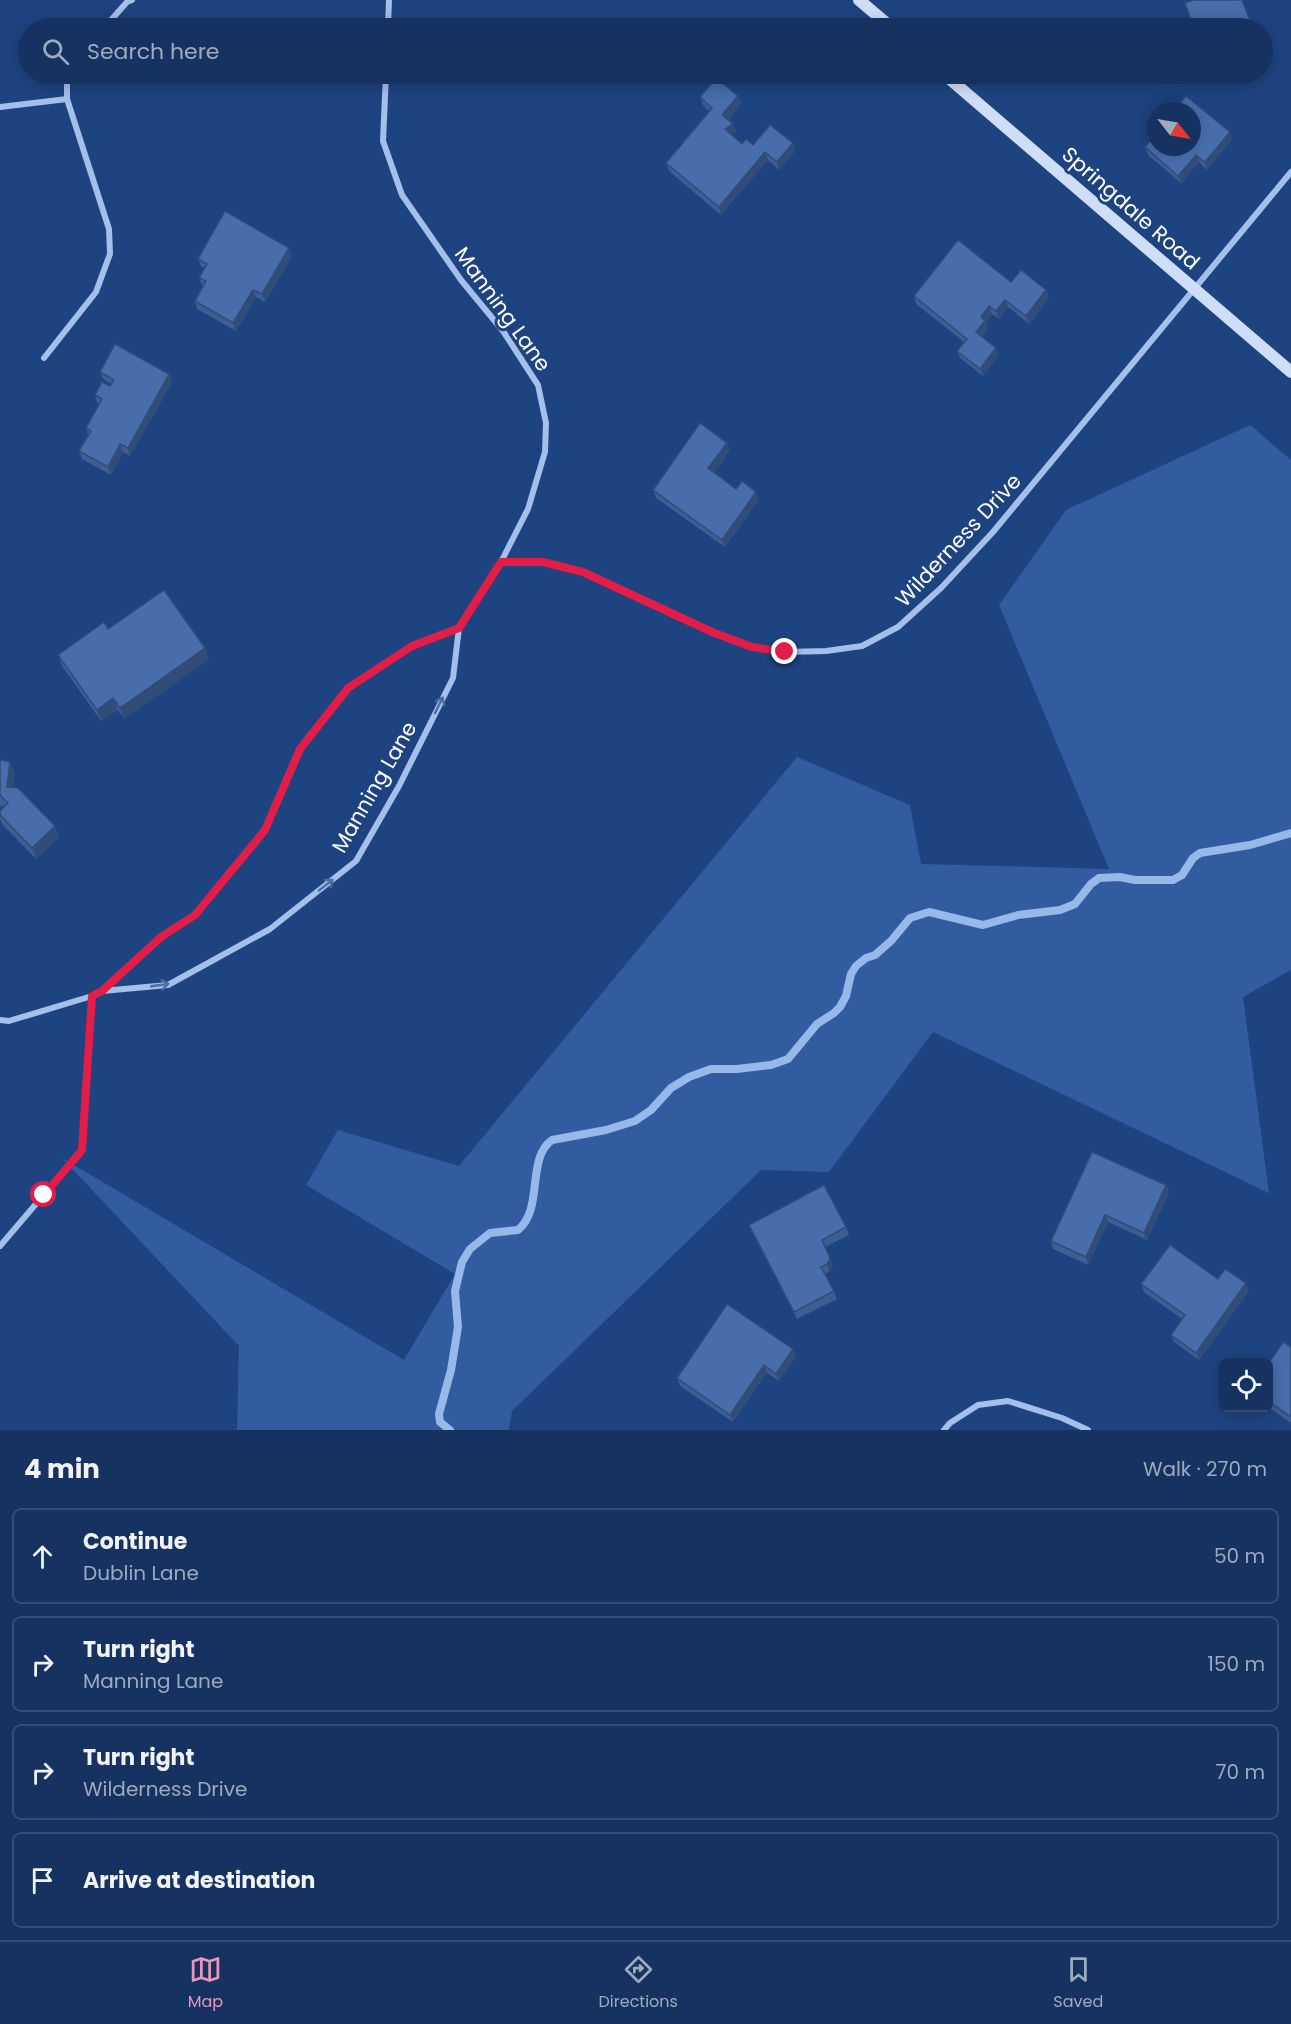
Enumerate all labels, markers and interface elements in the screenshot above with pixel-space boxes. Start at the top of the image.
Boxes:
search box [18,18,1273,84]
icon: search [39,35,72,68]
text: Search here [87,36,220,67]
north arrow [1147,102,1201,156]
street label: Springdale Road [1056,140,1206,276]
street label: Manning Lane [448,241,558,377]
street label: Wilderness Drive [889,467,1027,613]
route end [771,638,797,664]
one-way arrow [434,696,446,714]
street label: Manning Lane [325,716,423,858]
one-way arrow [317,878,333,891]
one-way arrow [150,980,169,991]
route start [30,1181,56,1207]
map controls [1219,1358,1273,1412]
button: locate [1219,1358,1273,1412]
text: 4 min [24,1451,100,1487]
text: Walk · 270 m [1143,1455,1267,1483]
text: Continue [83,1526,187,1557]
icon: ahead [26,1540,59,1573]
text: 50 m [1214,1542,1265,1570]
text: Dublin Lane [83,1559,199,1587]
text: Turn right [83,1634,194,1665]
icon: right [26,1648,59,1681]
text: 150 m [1208,1650,1265,1678]
text: Manning Lane [83,1667,223,1695]
text: Turn right [83,1742,194,1773]
icon: right [26,1756,59,1789]
text: 70 m [1216,1758,1265,1786]
text: Wilderness Drive [83,1775,247,1803]
icon: arrive [26,1864,59,1897]
text: Arrive at destination [83,1865,315,1896]
tab: Map [188,1953,223,2014]
tab: Directions [599,1953,678,2014]
tab: Saved [1053,1953,1103,2014]

